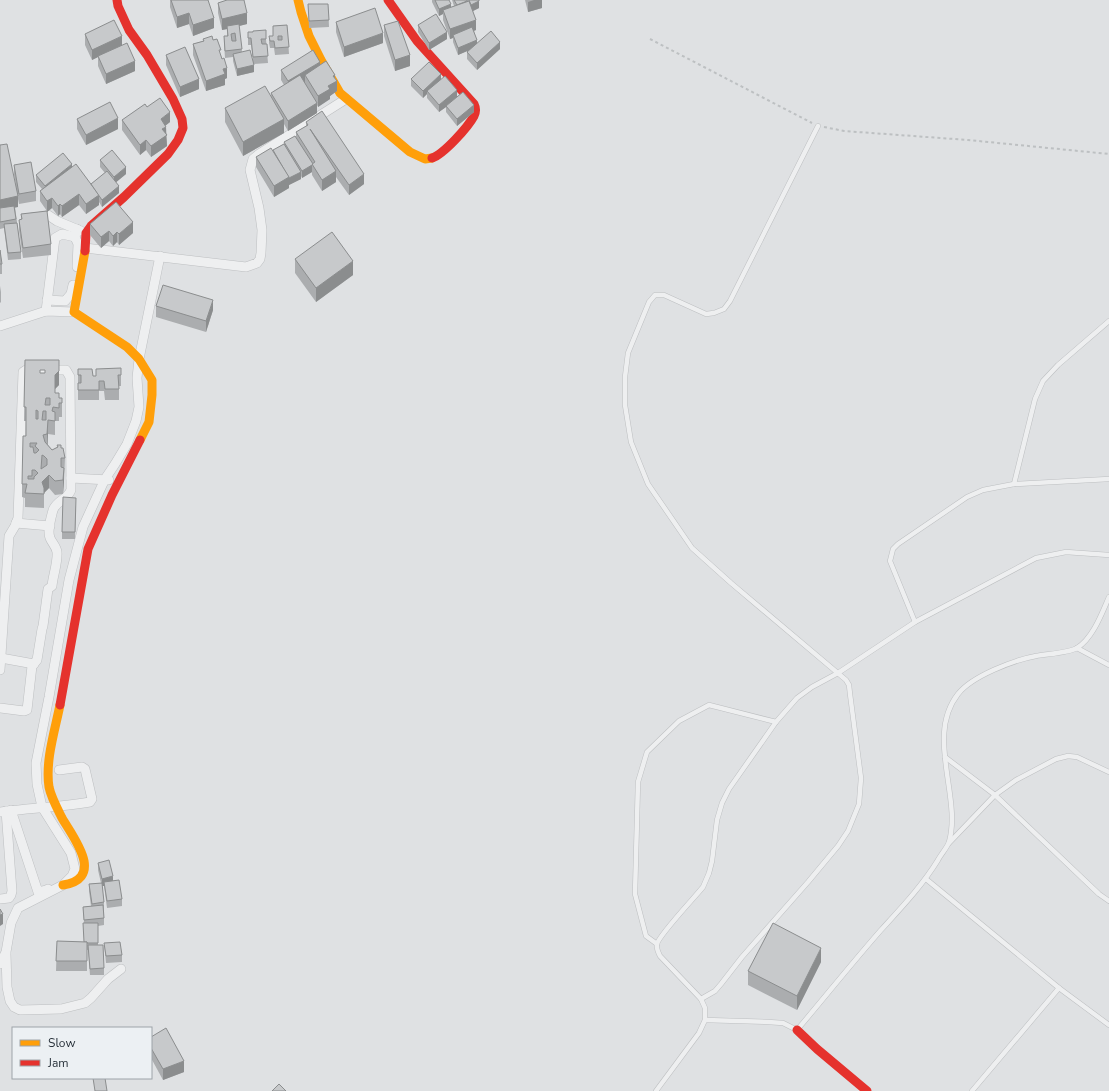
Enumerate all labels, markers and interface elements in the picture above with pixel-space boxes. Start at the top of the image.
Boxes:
legend [12,1027,152,1079]
text: Slow [48,1035,76,1051]
text: Jam [47,1055,69,1071]

